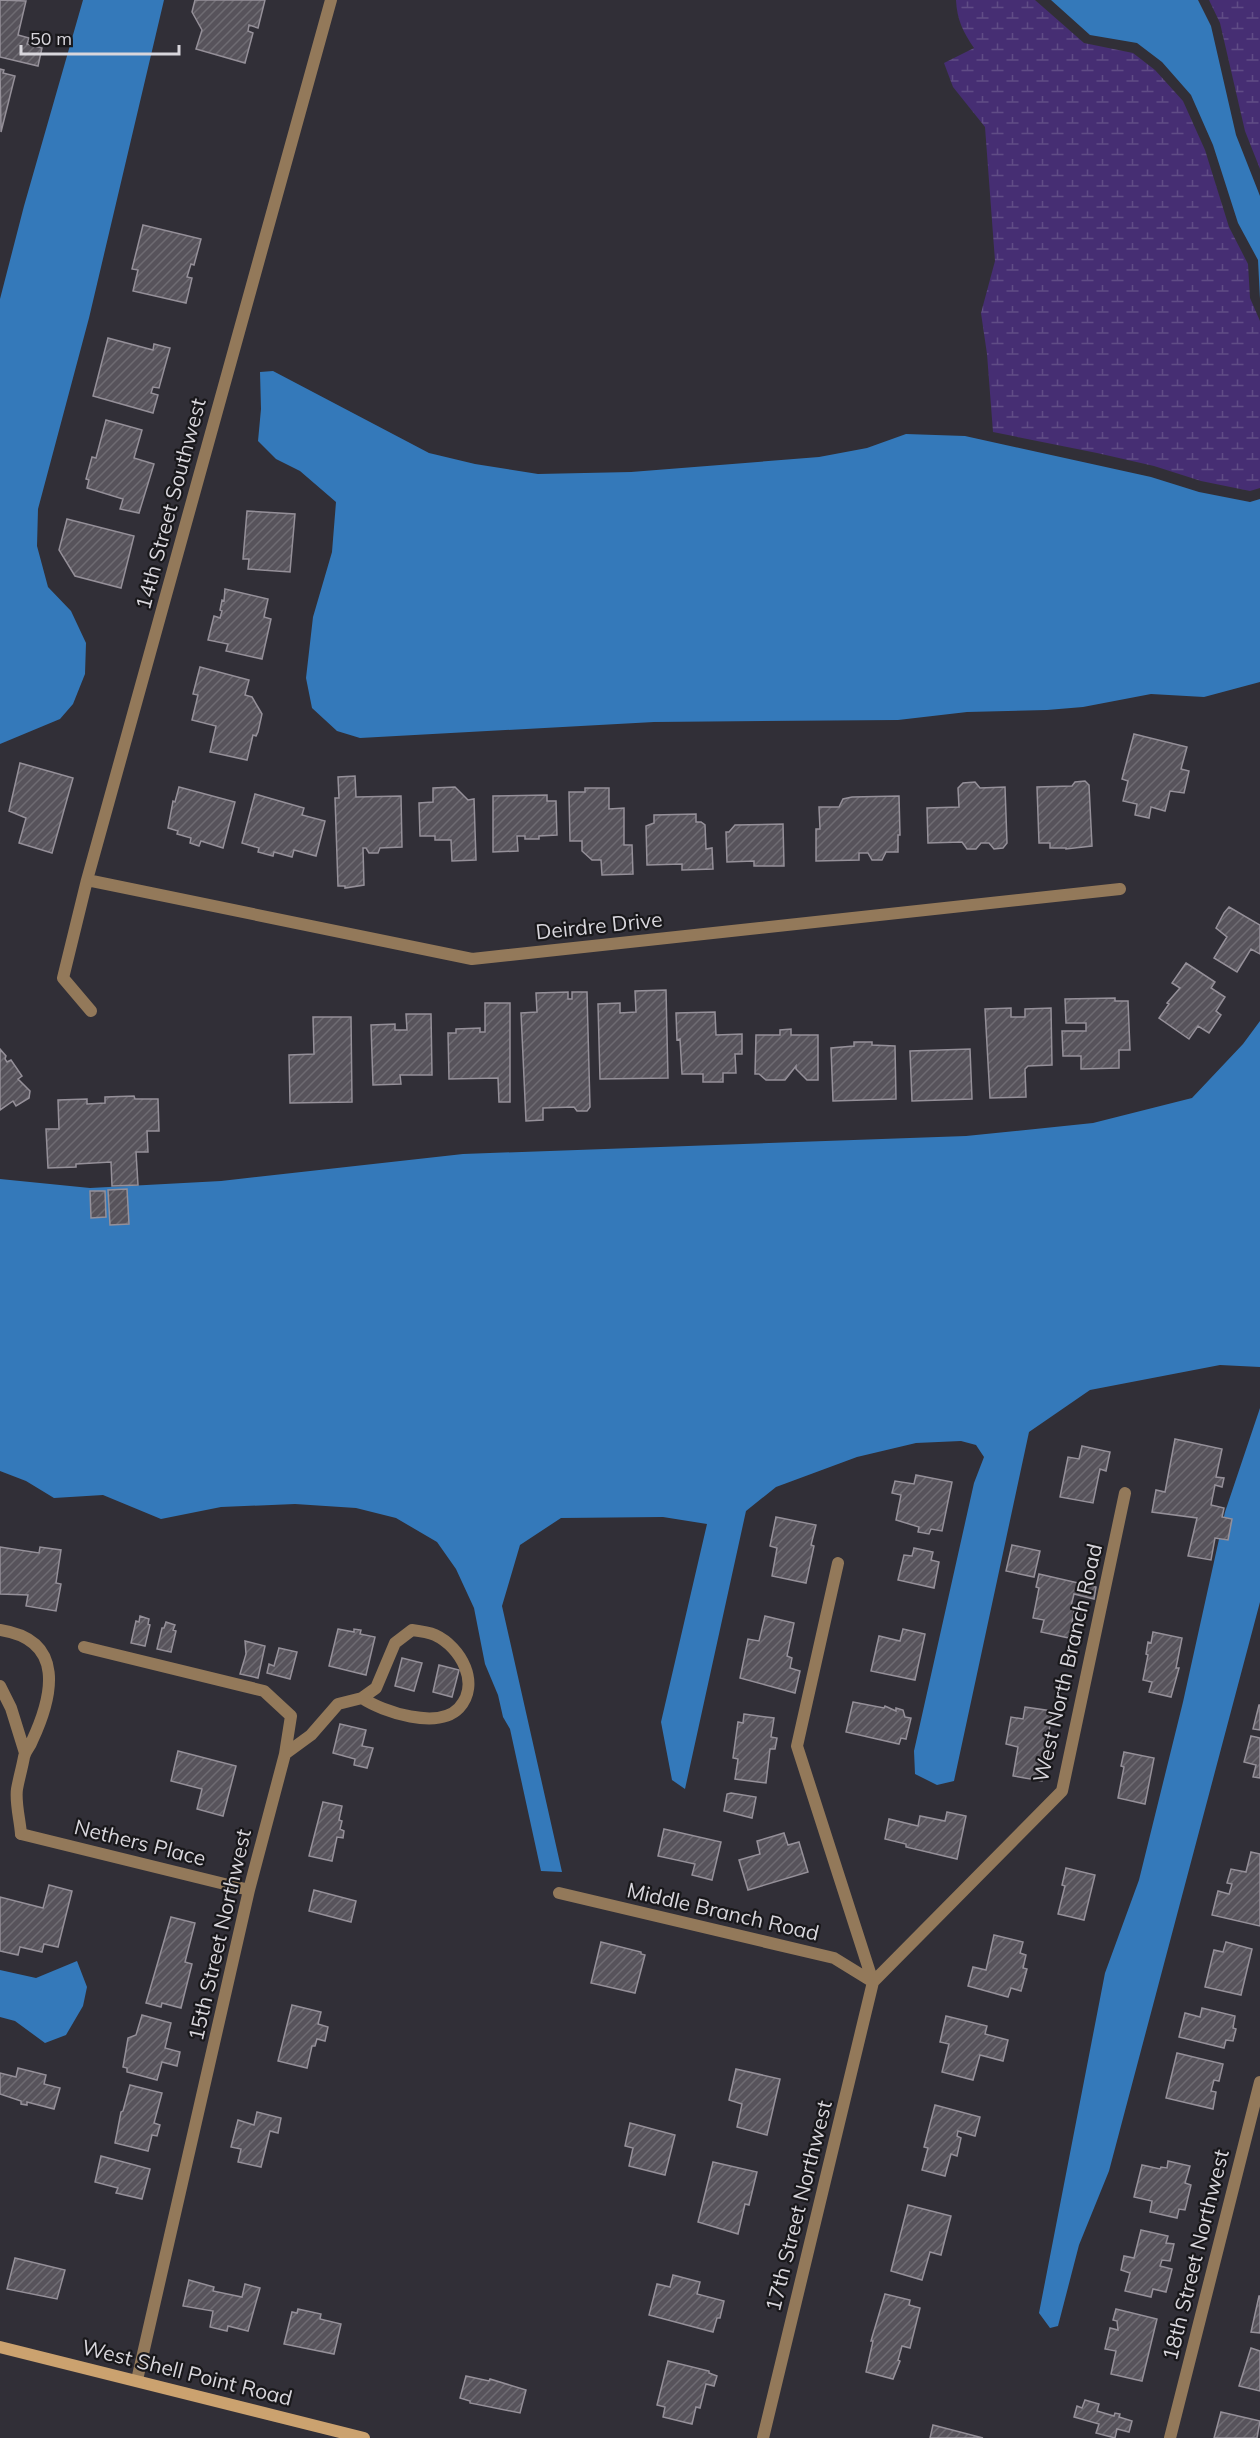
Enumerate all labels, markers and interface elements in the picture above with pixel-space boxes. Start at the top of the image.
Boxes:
scale bar [21,18,178,56]
text: 50 m [30,27,72,50]
street label: 14th Street Southwest [129,395,211,612]
street label: Deirdre Drive [534,905,664,945]
street label: West North Branch Road [1027,1541,1107,1785]
street label: Nethers Place [72,1813,209,1871]
street label: 15th Street Northwest [182,1826,256,2043]
street label: Middle Branch Road [625,1876,822,1946]
street label: 17th Street Northwest [759,2098,837,2314]
street label: 18th Street Northwest [1156,2147,1234,2363]
street label: West Shell Point Road [79,2333,295,2411]

